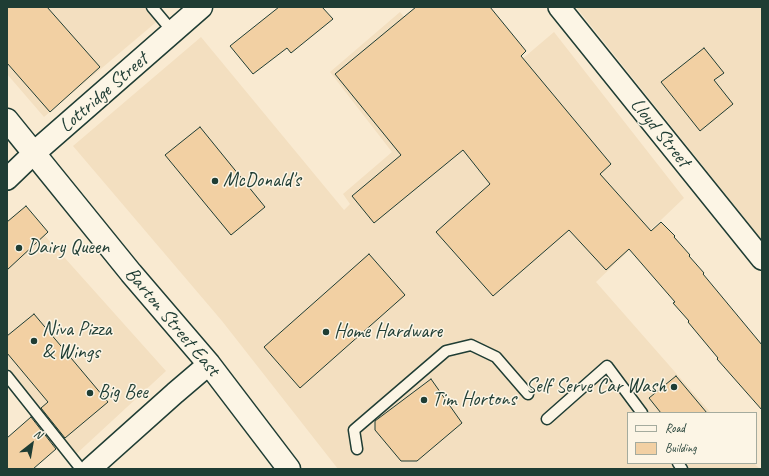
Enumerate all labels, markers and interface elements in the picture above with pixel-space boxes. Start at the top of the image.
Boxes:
street label: Lottridge Street [55,48,153,138]
street label: Lloyd Street [625,93,695,173]
place label: McDonald's [223,169,301,193]
marker: McDonald's [210,176,220,186]
place label: Dairy Queen [27,236,109,260]
marker: Dairy Queen [14,243,24,253]
street label: Barton Street East [119,263,225,381]
place label: Niva Pizza & Wings [42,318,112,365]
place label: Home Hardware [334,320,442,344]
marker: Home Hardware [321,327,331,337]
marker: Niva Pizza & Wings [29,336,39,346]
place label: Self Serve Car Wash [526,375,666,399]
place label: Big Bee [98,381,148,405]
marker: Self Serve Car Wash [669,382,679,392]
marker: Big Bee [85,388,95,398]
place label: Tim Hortons [432,388,516,412]
marker: Tim Hortons [419,395,429,405]
legend [627,412,757,464]
text: Road [665,420,685,436]
north arrow [12,424,52,464]
text: N [32,426,45,441]
text: Building [665,440,697,456]

